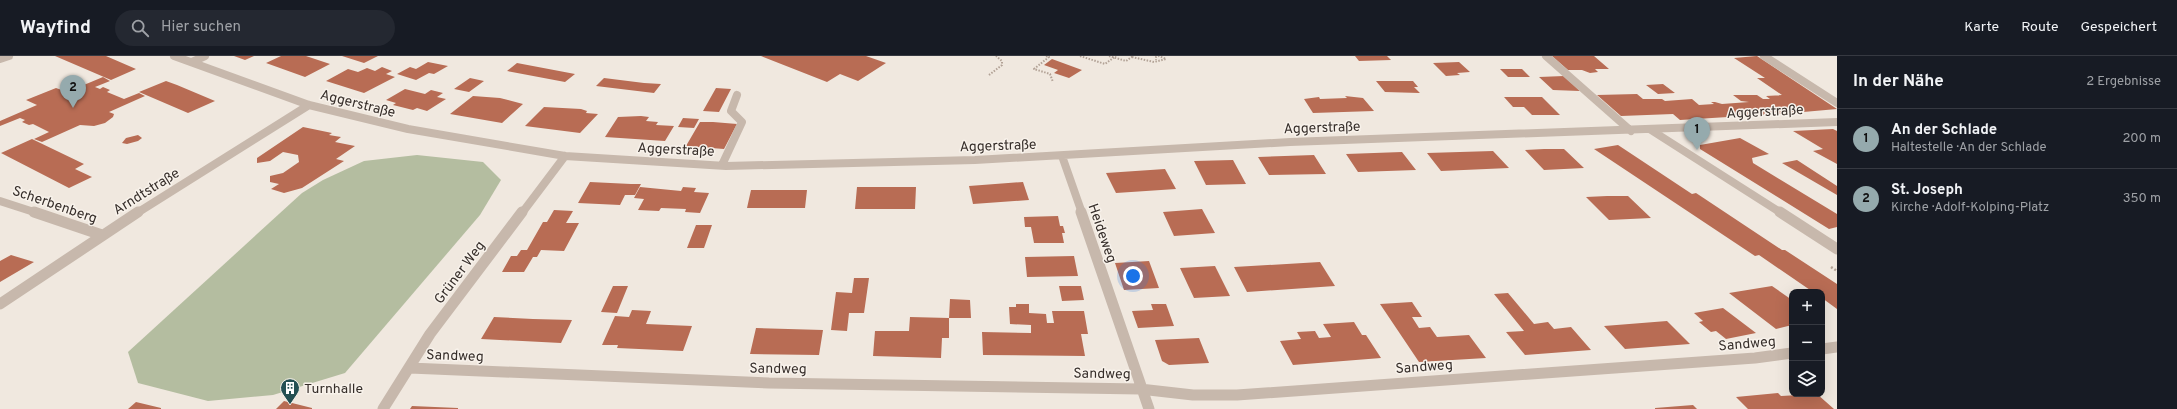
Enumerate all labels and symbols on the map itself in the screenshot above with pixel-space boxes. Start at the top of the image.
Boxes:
pin: 2 [60,75,86,108]
street label: Aggerstraße [318,87,397,122]
street label: Aggerstraße [1726,102,1804,123]
pin: 1 [1684,117,1710,150]
street label: Aggerstraße [1283,119,1361,138]
street label: Aggerstraße [959,137,1037,156]
street label: Aggerstraße [637,140,715,161]
street label: Arndtstraße [111,165,183,219]
street label: Scherbenberg [10,183,99,228]
street label: Heideweg [1083,202,1120,265]
street label: Grüner Weg [431,238,489,308]
your location [1123,266,1143,286]
street label: Sandweg [1718,334,1776,355]
street label: Sandweg [426,347,484,366]
street label: Sandweg [1395,357,1453,378]
street label: Sandweg [749,360,807,378]
street label: Sandweg [1073,365,1131,383]
building icon: Turnhalle [279,377,301,405]
place label: Turnhalle [304,381,363,398]

